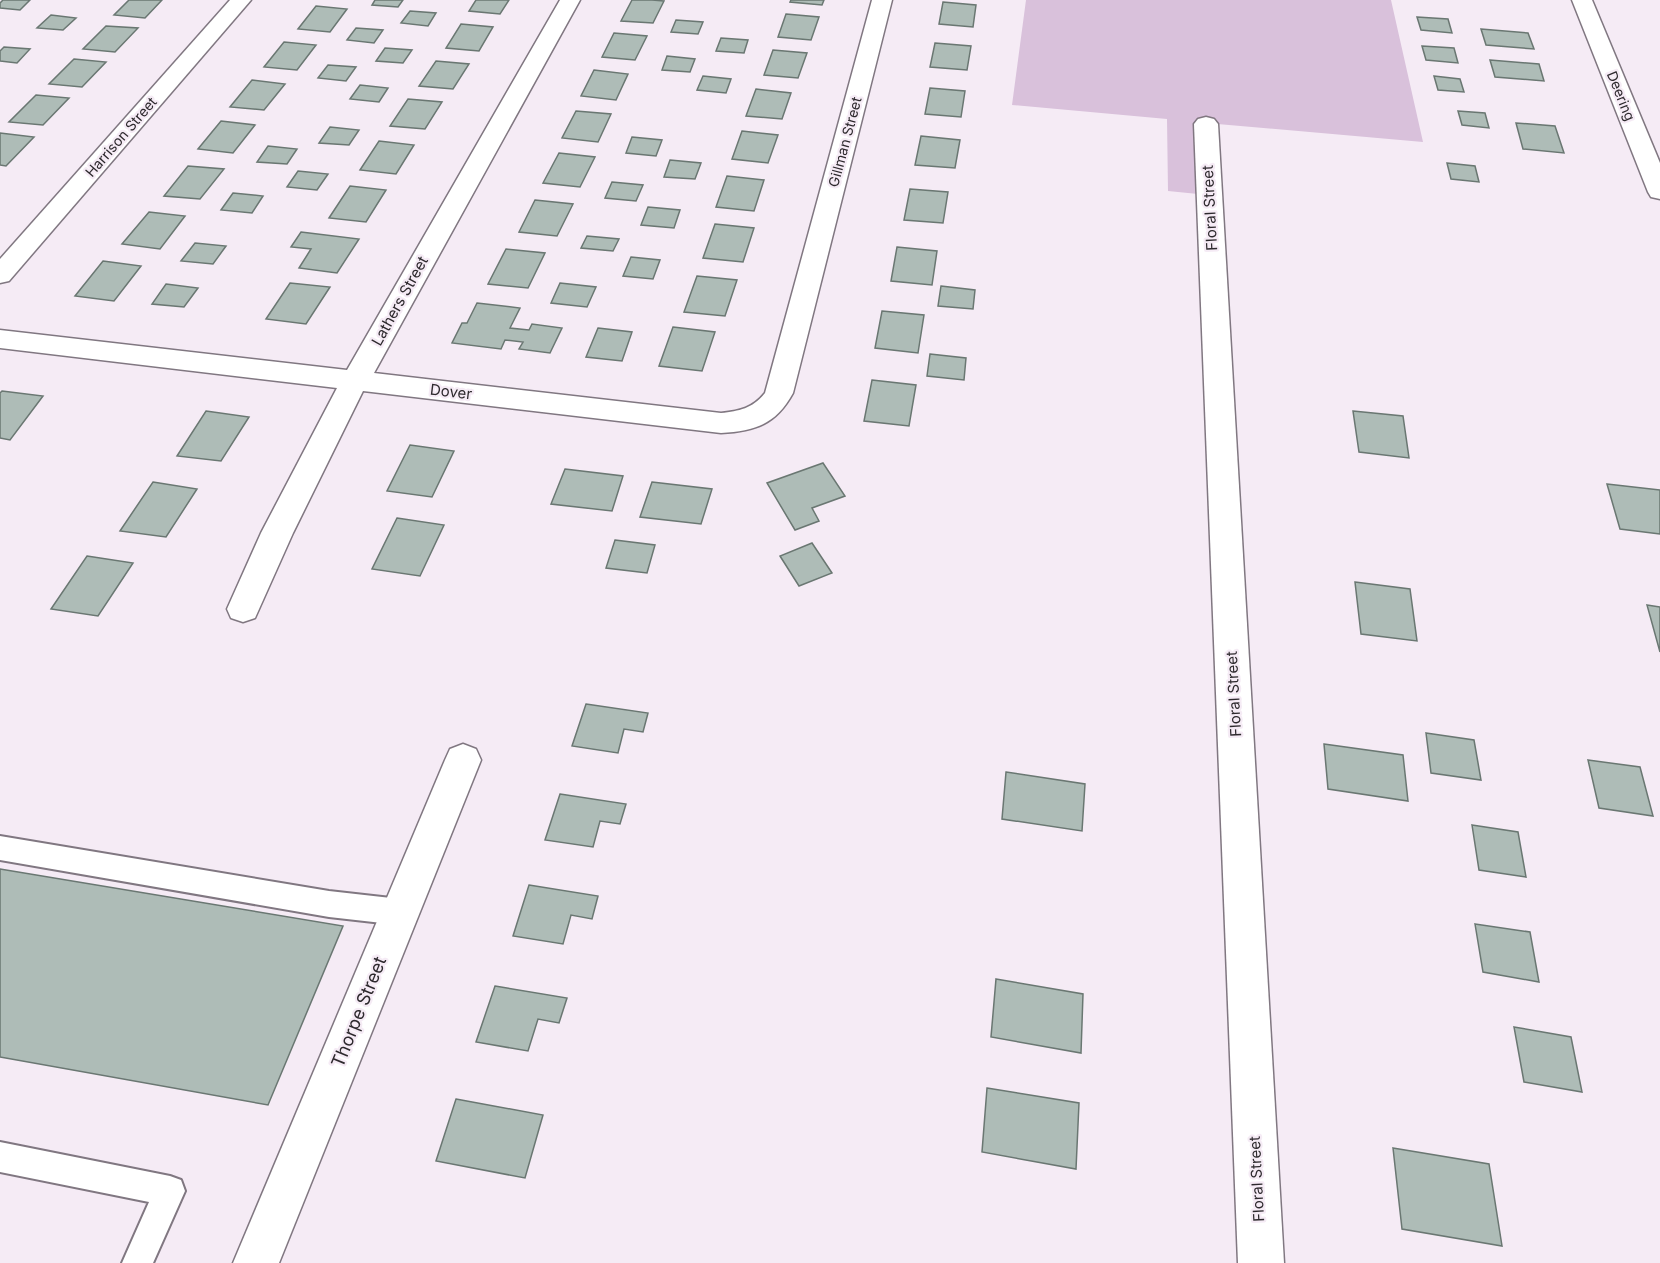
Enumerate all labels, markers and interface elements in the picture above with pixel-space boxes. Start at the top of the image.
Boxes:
street label: Deering [1604,68,1639,123]
street label: Harrison Street [81,93,160,180]
street label: Gillman Street [824,95,865,189]
street label: Floral Street [1198,165,1221,251]
street label: Lathers Street [367,253,432,349]
street label: Dover [429,380,473,404]
street label: Floral Street [1222,651,1245,737]
street label: Thorpe Street [327,953,390,1070]
street label: Floral Street [1245,1136,1268,1222]

